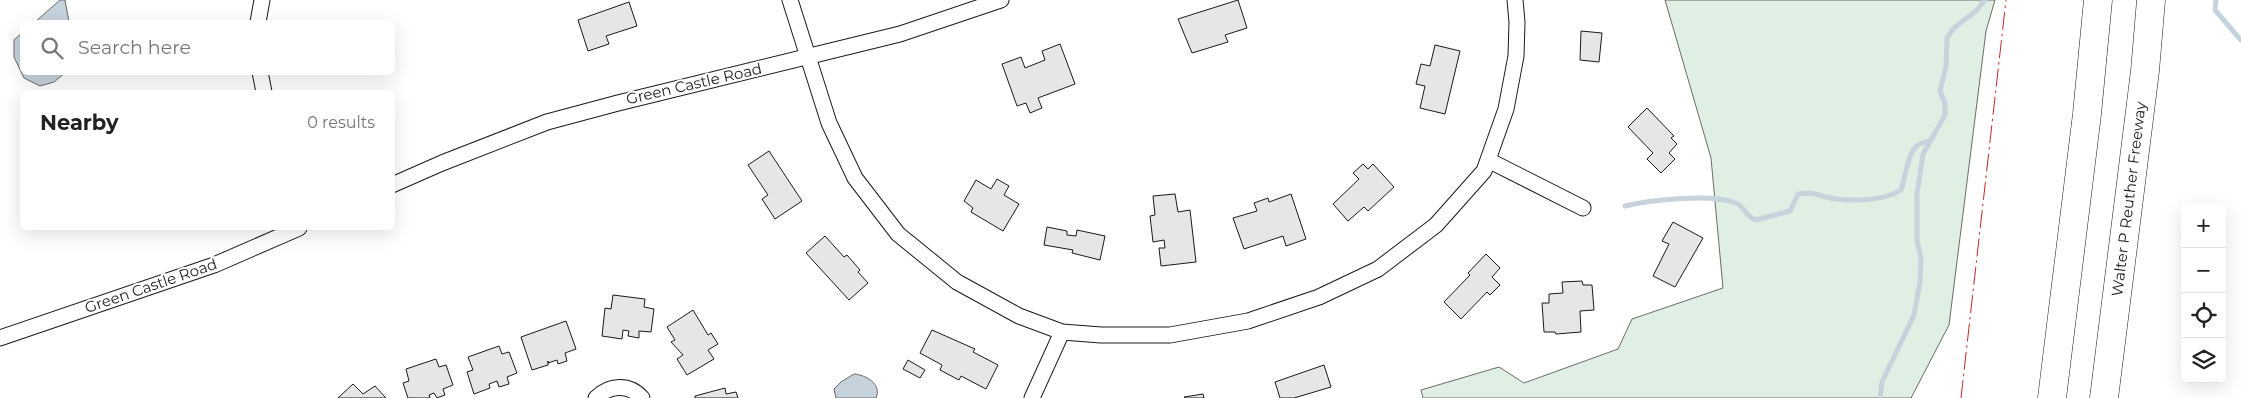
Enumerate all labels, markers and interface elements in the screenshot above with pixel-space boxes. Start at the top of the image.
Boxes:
search box [20,20,395,75]
icon: search [38,34,66,62]
text: Search here [78,36,191,59]
street label: Green Castle Road [624,59,764,108]
street label: Walter P Reuther Freeway [2107,100,2150,297]
text: Nearby [40,110,119,135]
text: 0 results [307,113,375,132]
map controls [2181,203,2226,383]
button: + [2181,203,2226,248]
button: − [2181,248,2226,293]
street label: Green Castle Road [82,254,219,317]
button: locate [2181,293,2226,338]
button: layers [2181,338,2226,383]

